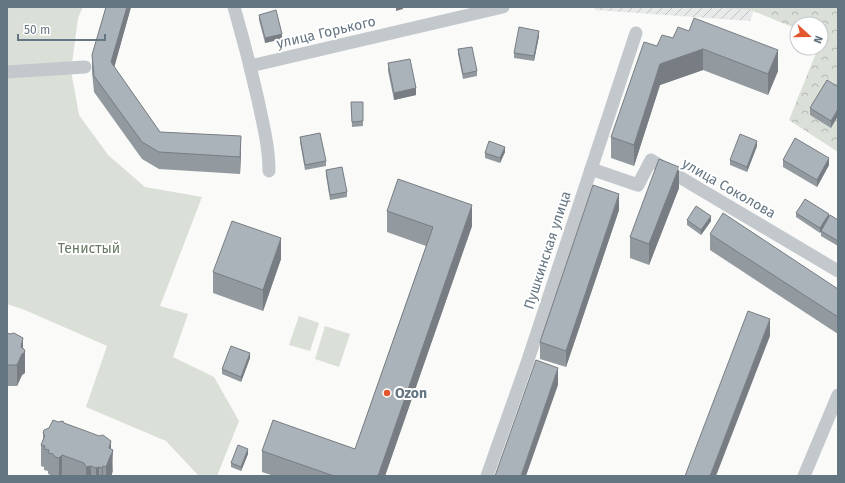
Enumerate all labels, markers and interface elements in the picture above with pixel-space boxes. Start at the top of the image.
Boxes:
street label: улица Горького [275,13,377,52]
scale bar [18,16,105,42]
north arrow [789,16,829,56]
text: 50 m [24,23,50,37]
text: N [810,34,825,45]
street label: улица Соколова [679,155,779,222]
street label: Пушкинская улица [520,189,575,311]
park label: Тенистый [58,240,120,257]
place label: Ozon [395,385,427,402]
marker: Ozon [382,388,392,398]

